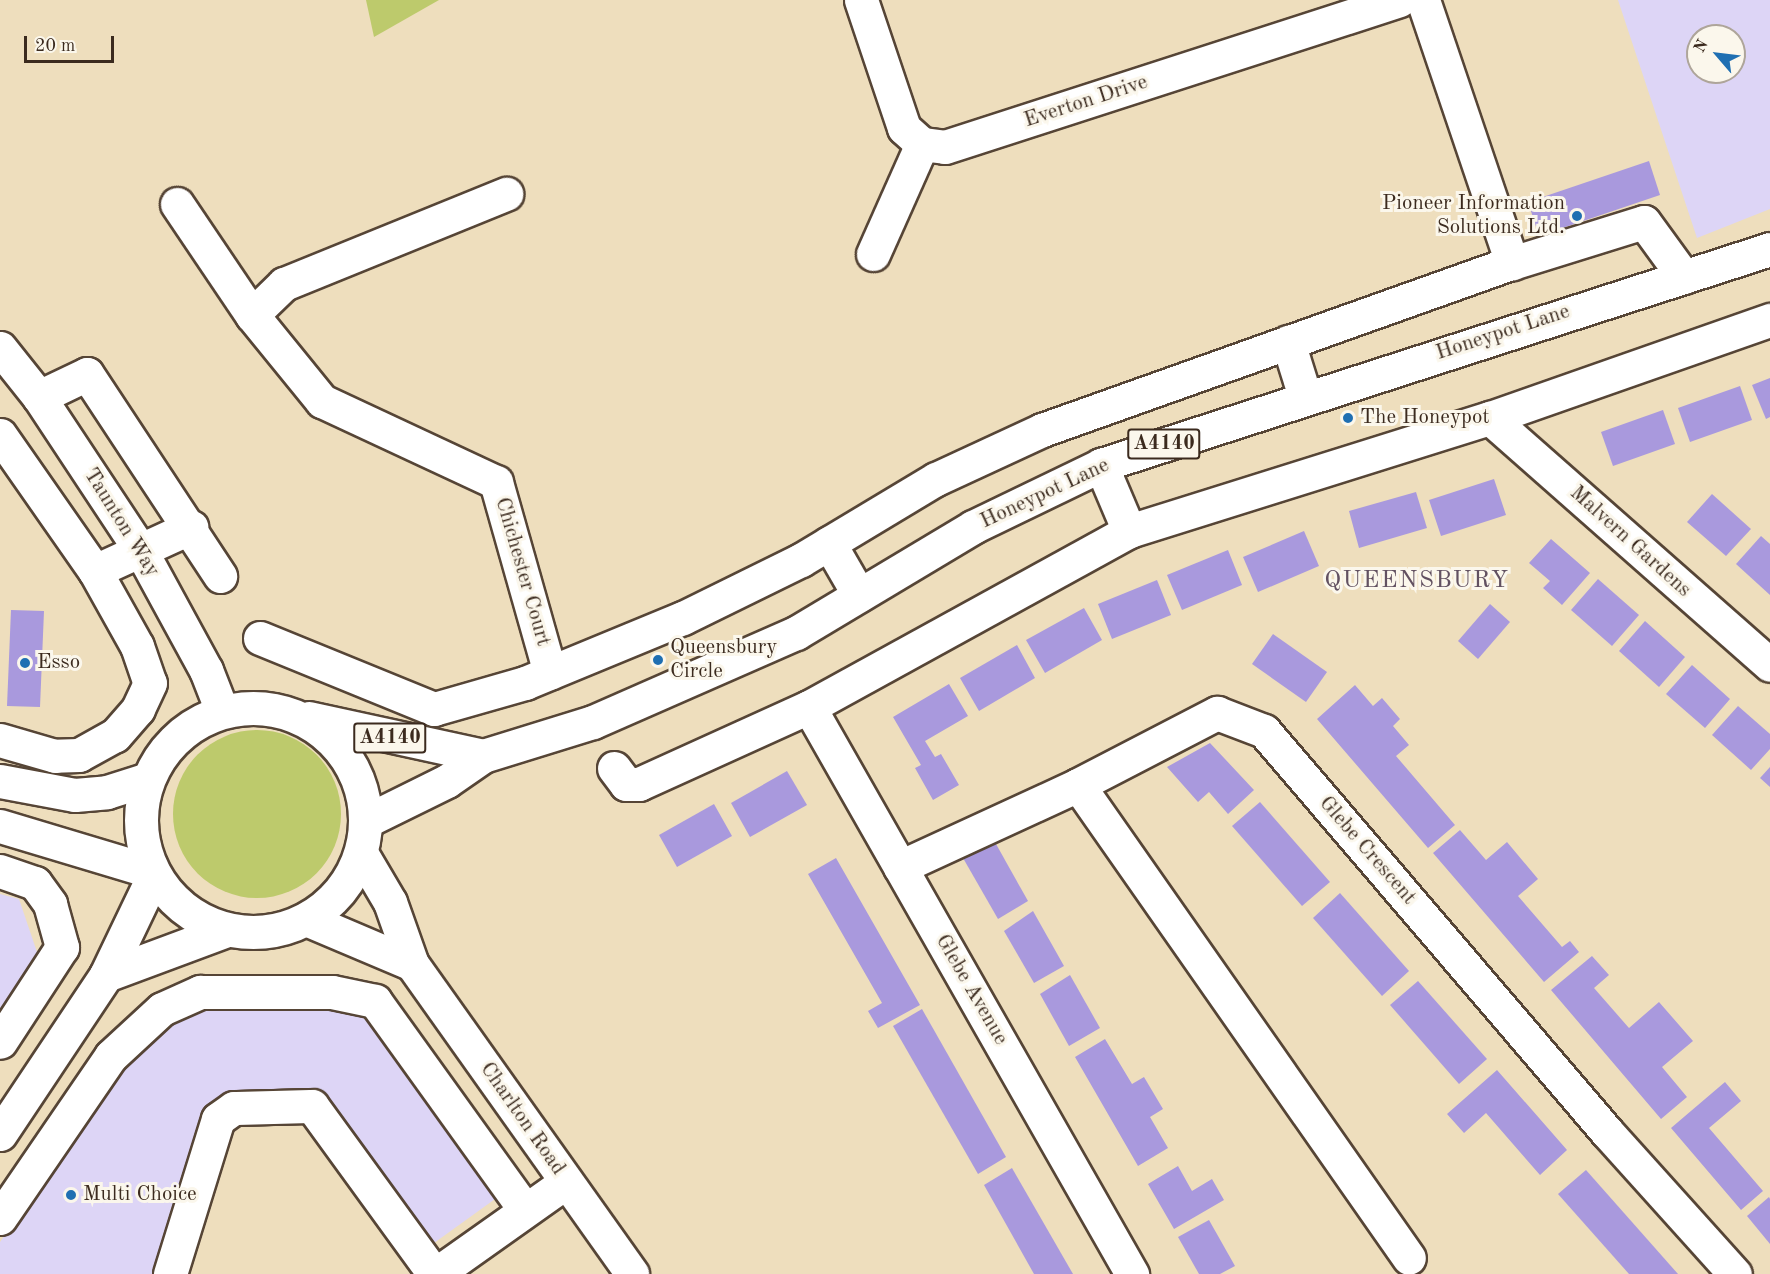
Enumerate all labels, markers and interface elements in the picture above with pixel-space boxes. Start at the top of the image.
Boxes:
scale bar [27,24,117,62]
north arrow [1686,24,1746,84]
text: 20 m [35,37,75,55]
text: N [1692,37,1712,56]
street label: Everton Drive [1021,70,1151,134]
place label: Pioneer Information Solutions Ltd. [1382,191,1565,241]
marker: Pioneer Information Solutions Ltd. [1570,209,1584,223]
street label: Honeypot Lane [1433,300,1573,366]
place label: The Honeypot [1360,405,1490,431]
marker: The Honeypot [1341,411,1355,425]
road number: A4140 [1126,427,1202,461]
street label: Honeypot Lane [977,453,1113,535]
street label: Taunton Way [78,464,164,582]
street label: Malvern Gardens [1564,481,1696,603]
street label: Chichester Court [489,495,555,649]
district label: QUEENSBURY [1324,568,1510,596]
place label: Queensbury Circle [670,635,777,685]
place label: Esso [37,650,80,676]
marker: Queensbury Circle [651,653,665,667]
marker: Esso [18,656,32,670]
road number: A4140 [352,721,428,755]
street label: Glebe Crescent [1313,792,1421,910]
street label: Glebe Avenue [929,930,1013,1050]
street label: Charlton Road [474,1058,570,1180]
place label: Multi Choice [83,1182,197,1208]
marker: Multi Choice [64,1188,78,1202]

